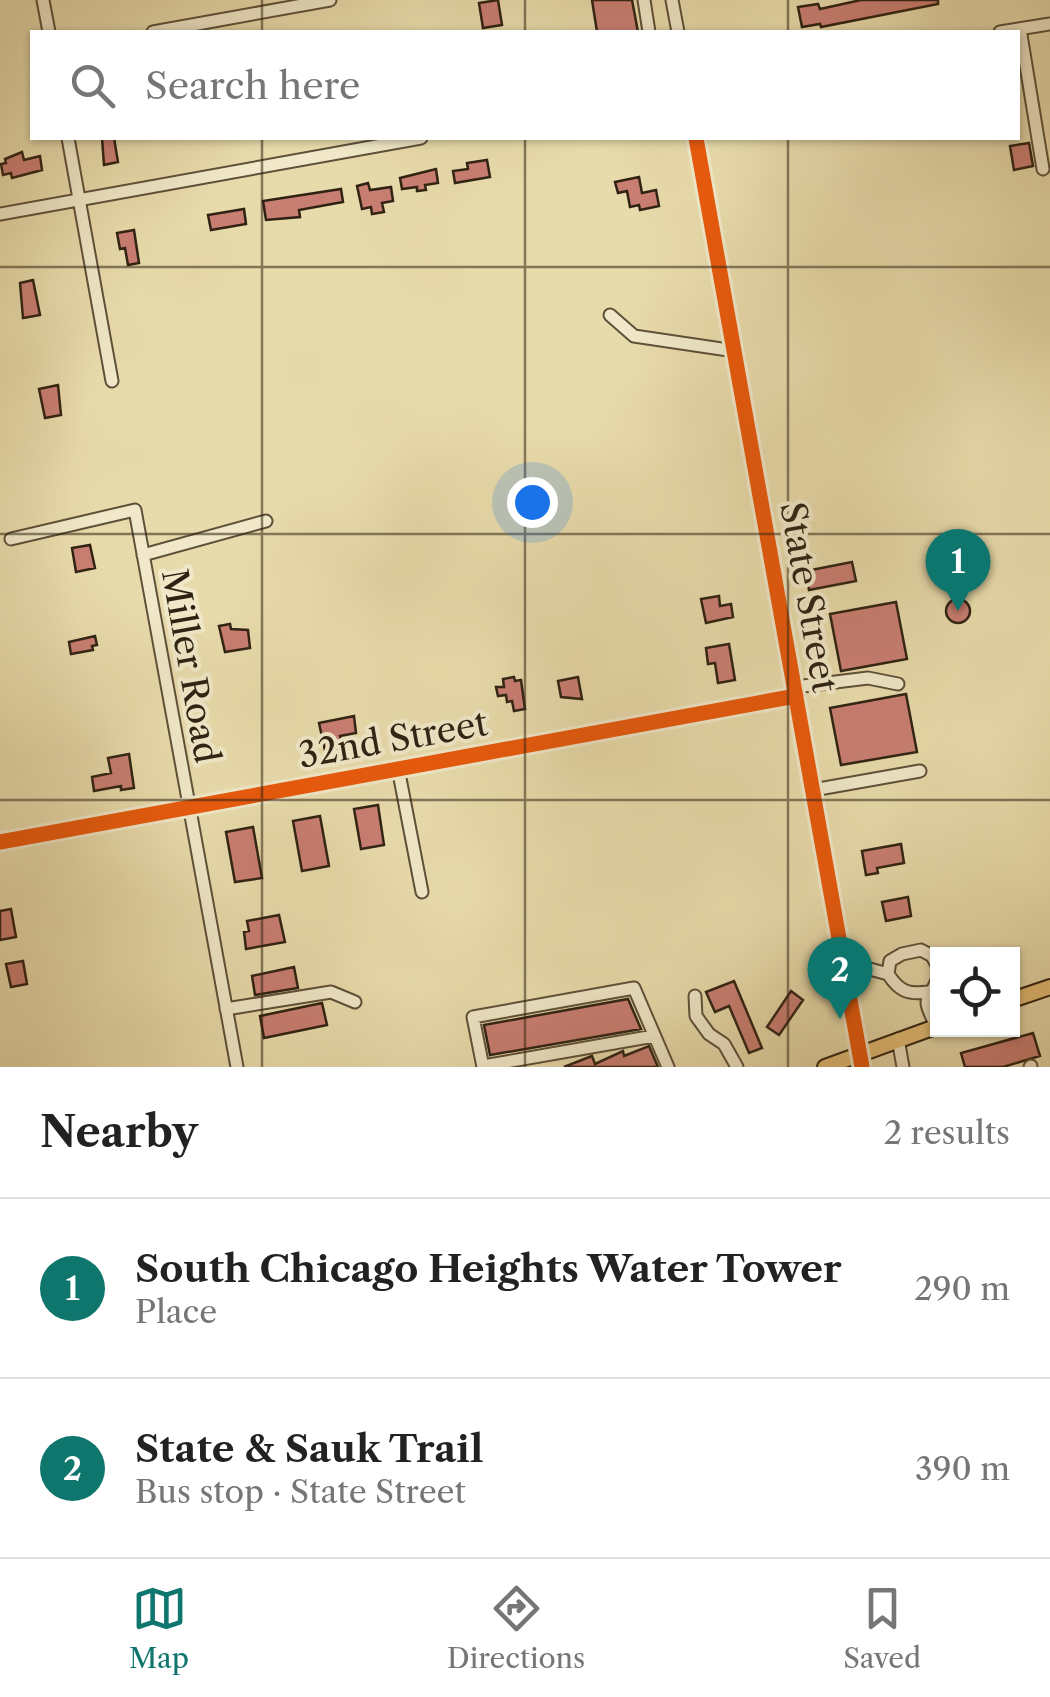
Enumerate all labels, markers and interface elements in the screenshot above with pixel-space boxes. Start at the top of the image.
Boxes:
search box [30,30,1020,140]
icon: search [65,58,120,113]
text: Search here [145,62,360,109]
your location [507,477,558,528]
street label: State Street [771,499,847,696]
pin: 1 [926,528,990,611]
street label: Miller Road [153,566,229,766]
street label: 32nd Street [295,701,491,777]
pin: 2 [808,936,872,1019]
map controls [930,947,1020,1037]
button: locate [930,947,1020,1037]
text: Nearby [40,1106,198,1158]
text: 2 results [884,1113,1010,1152]
text: South Chicago Heights Water Tower [135,1245,842,1292]
text: 1 [65,1269,80,1308]
text: 290 m [914,1269,1010,1308]
text: Place [135,1292,217,1331]
text: State & Sauk Trail [135,1425,483,1472]
text: 2 [63,1449,82,1488]
text: 390 m [915,1449,1010,1488]
text: Bus stop · State Street [135,1472,466,1511]
tab: Map [129,1581,189,1675]
tab: Directions [447,1581,585,1675]
tab: Saved [843,1581,921,1675]

